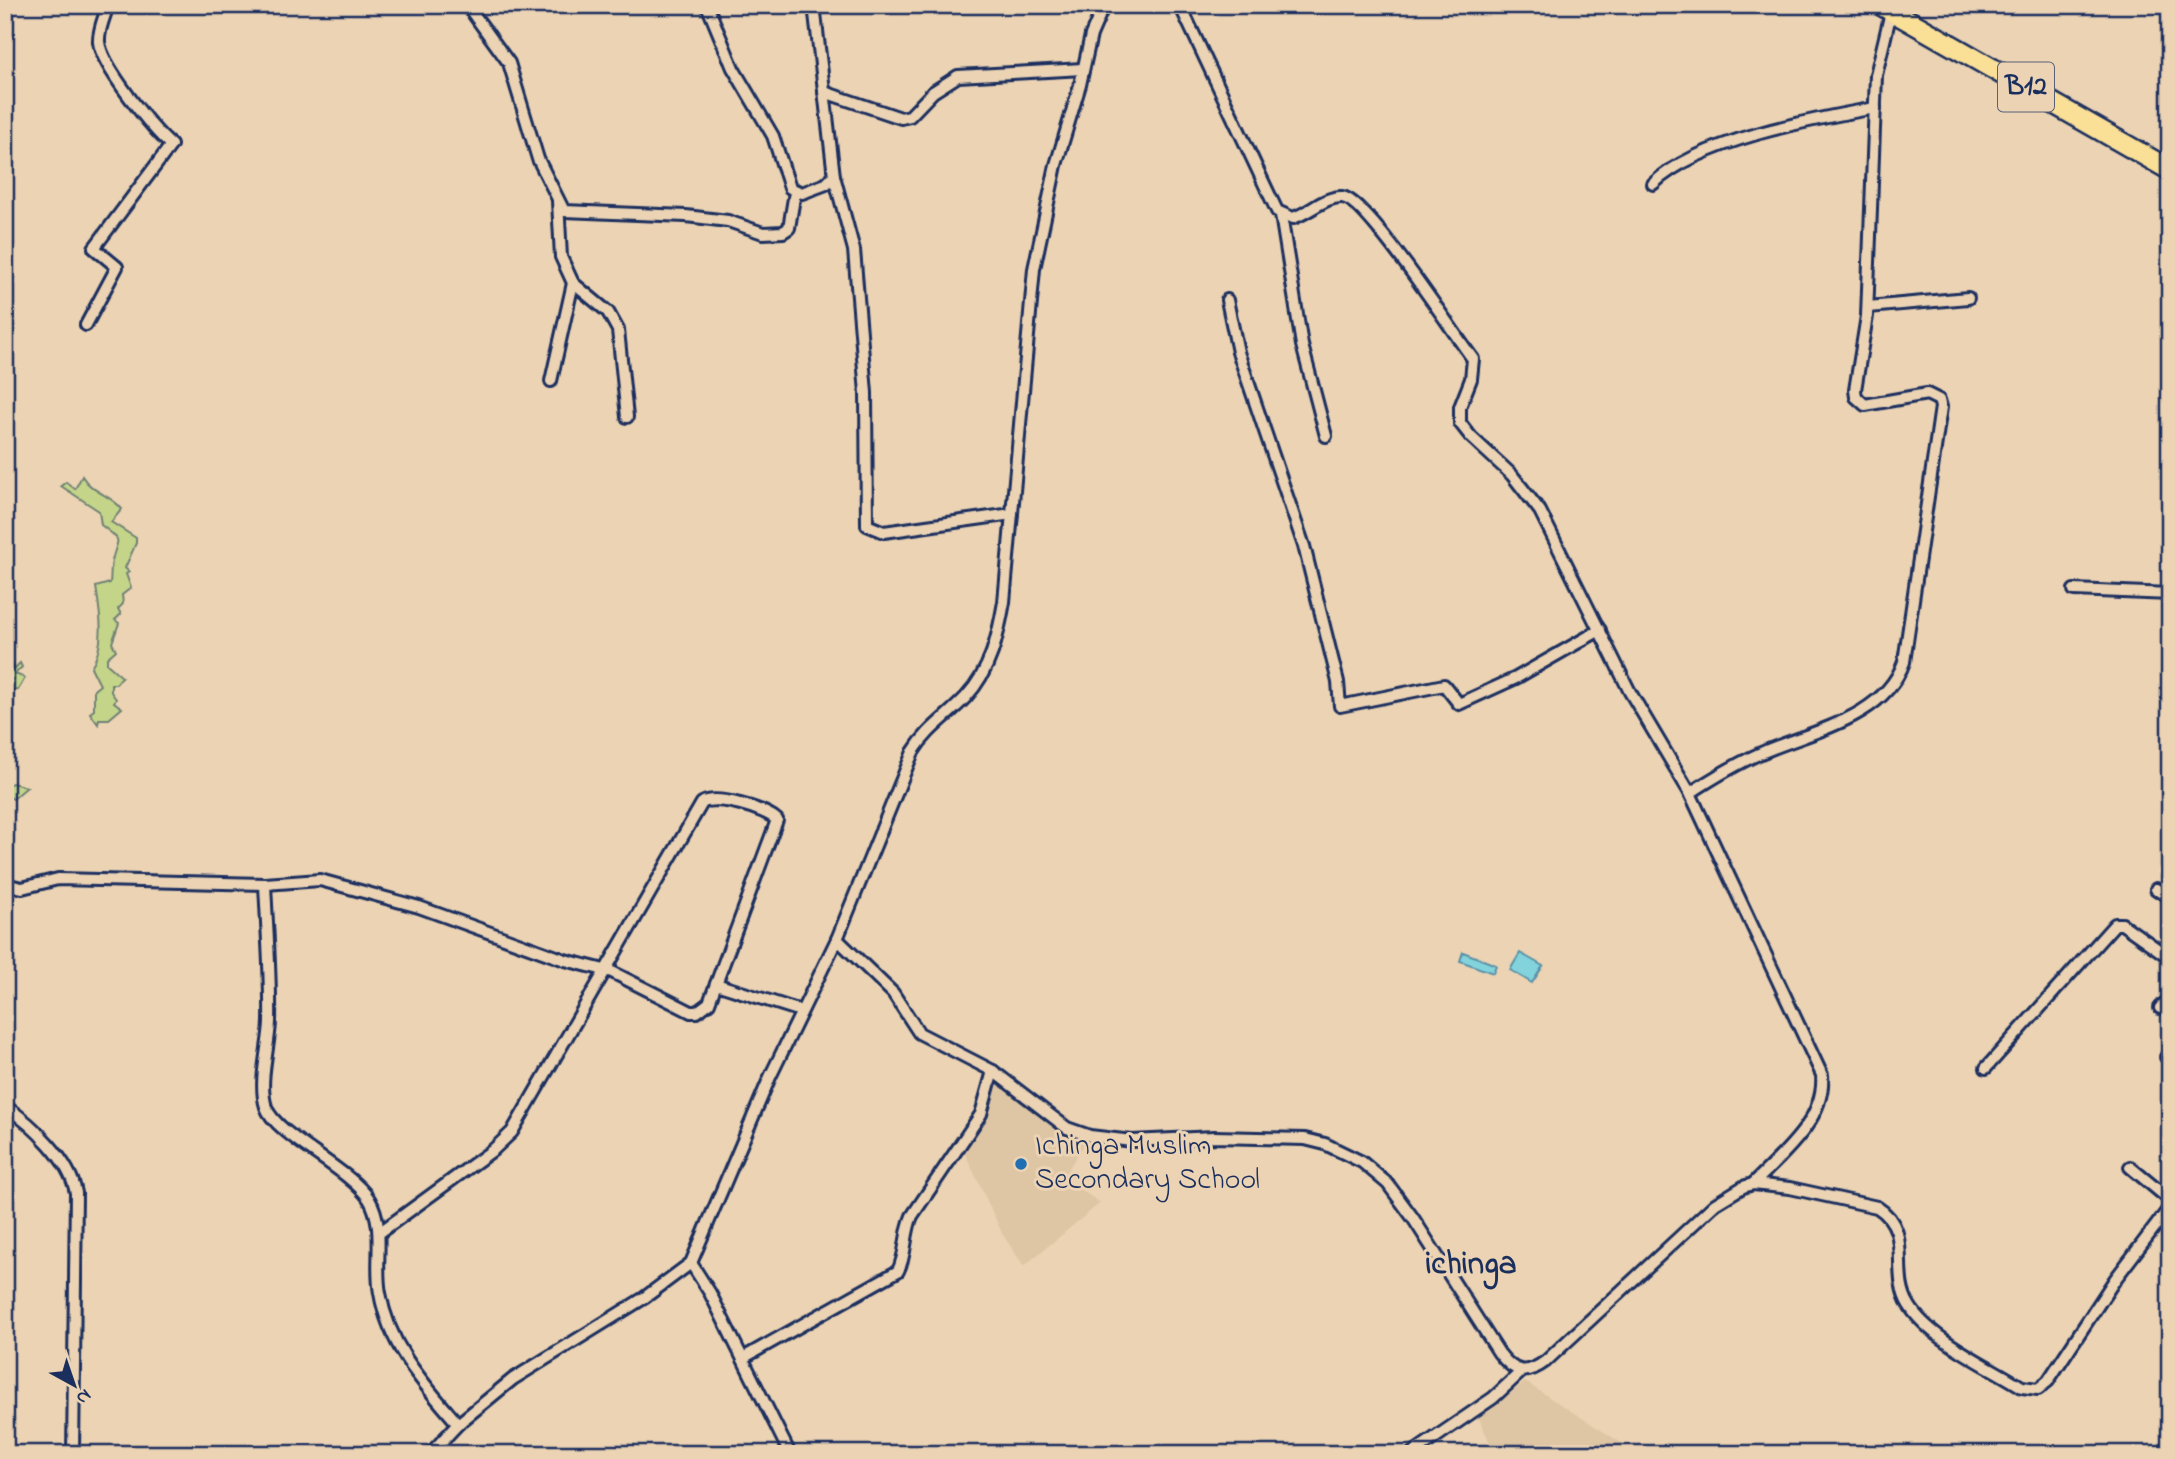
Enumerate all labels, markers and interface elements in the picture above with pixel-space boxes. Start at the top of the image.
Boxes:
road number: B12 [1998,62,2054,112]
place label: Ichinga Muslim Secondary School [1035,1125,1260,1203]
marker: Ichinga Muslim Secondary School [1013,1156,1029,1172]
district label: ichinga [1425,1241,1517,1290]
north arrow [38,1350,108,1420]
text: N [70,1382,97,1411]

